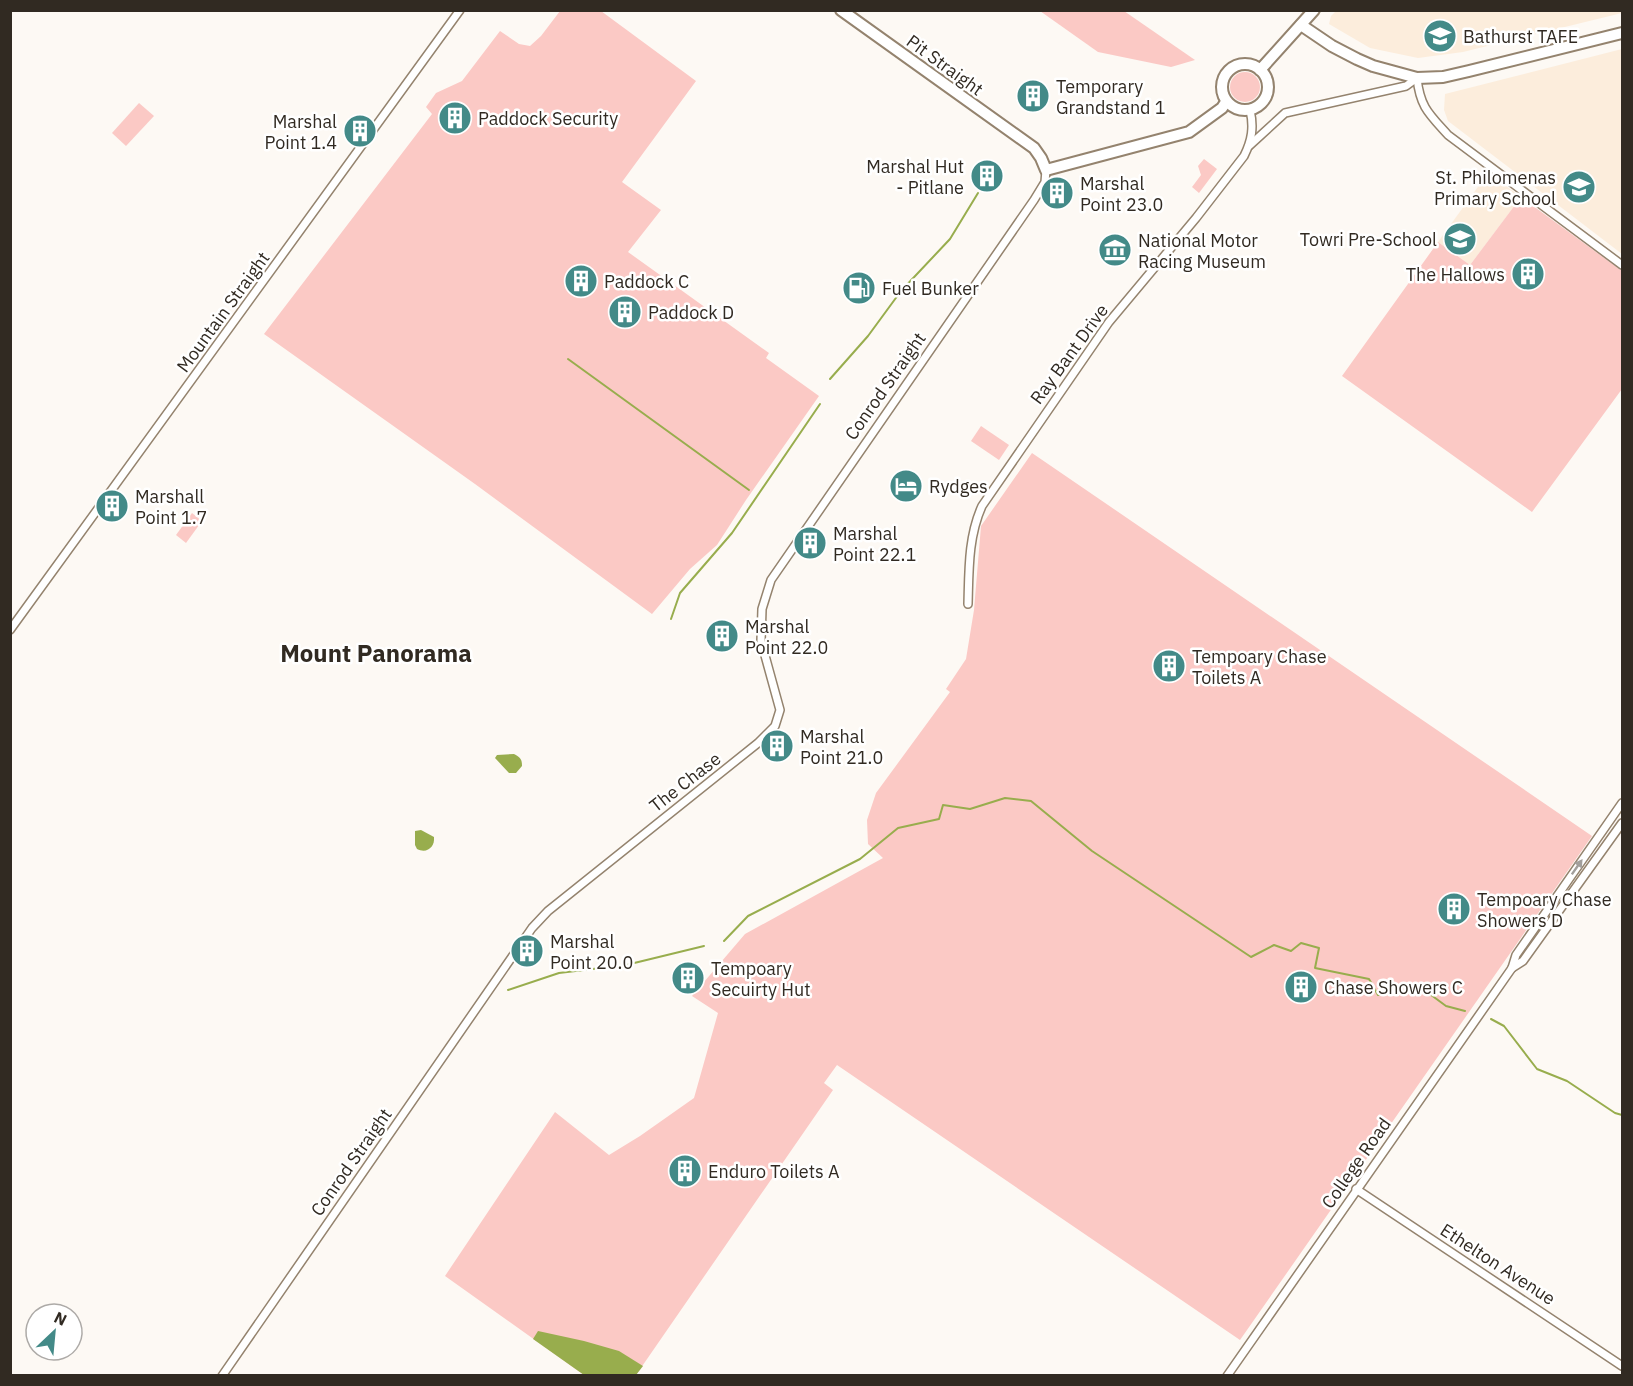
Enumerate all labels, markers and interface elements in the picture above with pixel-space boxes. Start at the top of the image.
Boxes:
school or university icon: Bathurst TAFE [1422,18,1458,54]
place label: Bathurst TAFE [1463,25,1578,48]
street label: Pit Straight [902,29,988,101]
place label: Temporary Grandstand 1 [1056,75,1166,119]
building icon: Temporary Grandstand 1 [1015,78,1051,114]
building icon: Paddock Security [437,100,473,136]
place label: Paddock Security [478,107,618,130]
place label: Marshal Point 1.4 [265,110,337,154]
building icon: Marshal Point 1.4 [342,113,378,149]
place label: Marshal Hut - Pitlane [866,155,964,199]
building icon: Marshal Hut - Pitlane [969,158,1005,194]
place label: St. Philomenas Primary School [1434,166,1556,210]
school or university icon: St. Philomenas Primary School [1561,169,1597,205]
place label: Marshal Point 23.0 [1080,172,1163,216]
building icon: Marshal Point 23.0 [1039,175,1075,211]
school or university icon: Towri Pre-School [1442,221,1478,257]
place label: Towri Pre-School [1300,228,1437,251]
place label: National Motor Racing Museum [1138,229,1266,273]
museum icon: National Motor Racing Museum [1097,232,1133,268]
street label: Mountain Straight [172,247,274,377]
building icon: The Hallows [1510,256,1546,292]
building icon: Paddock C [563,263,599,299]
place label: The Hallows [1406,263,1505,286]
place label: Paddock C [604,270,689,293]
fuel station icon: Fuel Bunker [841,270,877,306]
place label: Fuel Bunker [882,277,979,300]
building icon: Paddock D [607,294,643,330]
street label: Ray Bant Drive [1025,299,1113,409]
place label: Paddock D [648,301,734,324]
street label: Conrod Straight [839,328,931,444]
hotel icon: Rydges [888,468,924,504]
place label: Rydges [929,475,988,498]
place label: Marshall Point 1.7 [135,485,207,529]
building icon: Marshall Point 1.7 [94,488,130,524]
place label: Marshal Point 22.1 [833,522,916,566]
building icon: Marshal Point 22.1 [792,525,828,561]
place label: Marshal Point 22.0 [745,615,828,659]
building icon: Marshal Point 22.0 [704,618,740,654]
district label: Mount Panorama [280,637,472,669]
place label: Tempoary Chase Toilets A [1192,645,1327,689]
building icon: Tempoary Chase Toilets A [1151,648,1187,684]
place label: Marshal Point 21.0 [800,725,883,769]
building icon: Marshal Point 21.0 [759,728,795,764]
street label: The Chase [645,747,725,817]
one-way arrow [1571,859,1583,875]
place label: Tempoary Chase Showers D [1477,888,1612,932]
building icon: Tempoary Chase Showers D [1436,891,1472,927]
place label: Marshal Point 20.0 [550,930,633,974]
building icon: Marshal Point 20.0 [509,933,545,969]
place label: Tempoary Secuirty Hut [711,957,811,1001]
building icon: Tempoary Secuirty Hut [670,960,706,996]
building icon: Chase Showers C [1283,969,1319,1005]
place label: Chase Showers C [1324,976,1463,999]
street label: Conrod Straight [305,1104,397,1220]
street label: College Road [1316,1113,1396,1213]
building icon: Enduro Toilets A [667,1153,703,1189]
place label: Enduro Toilets A [708,1160,840,1183]
street label: Ethelton Avenue [1436,1218,1560,1310]
north arrow [24,1302,84,1362]
text: N [51,1307,70,1330]

